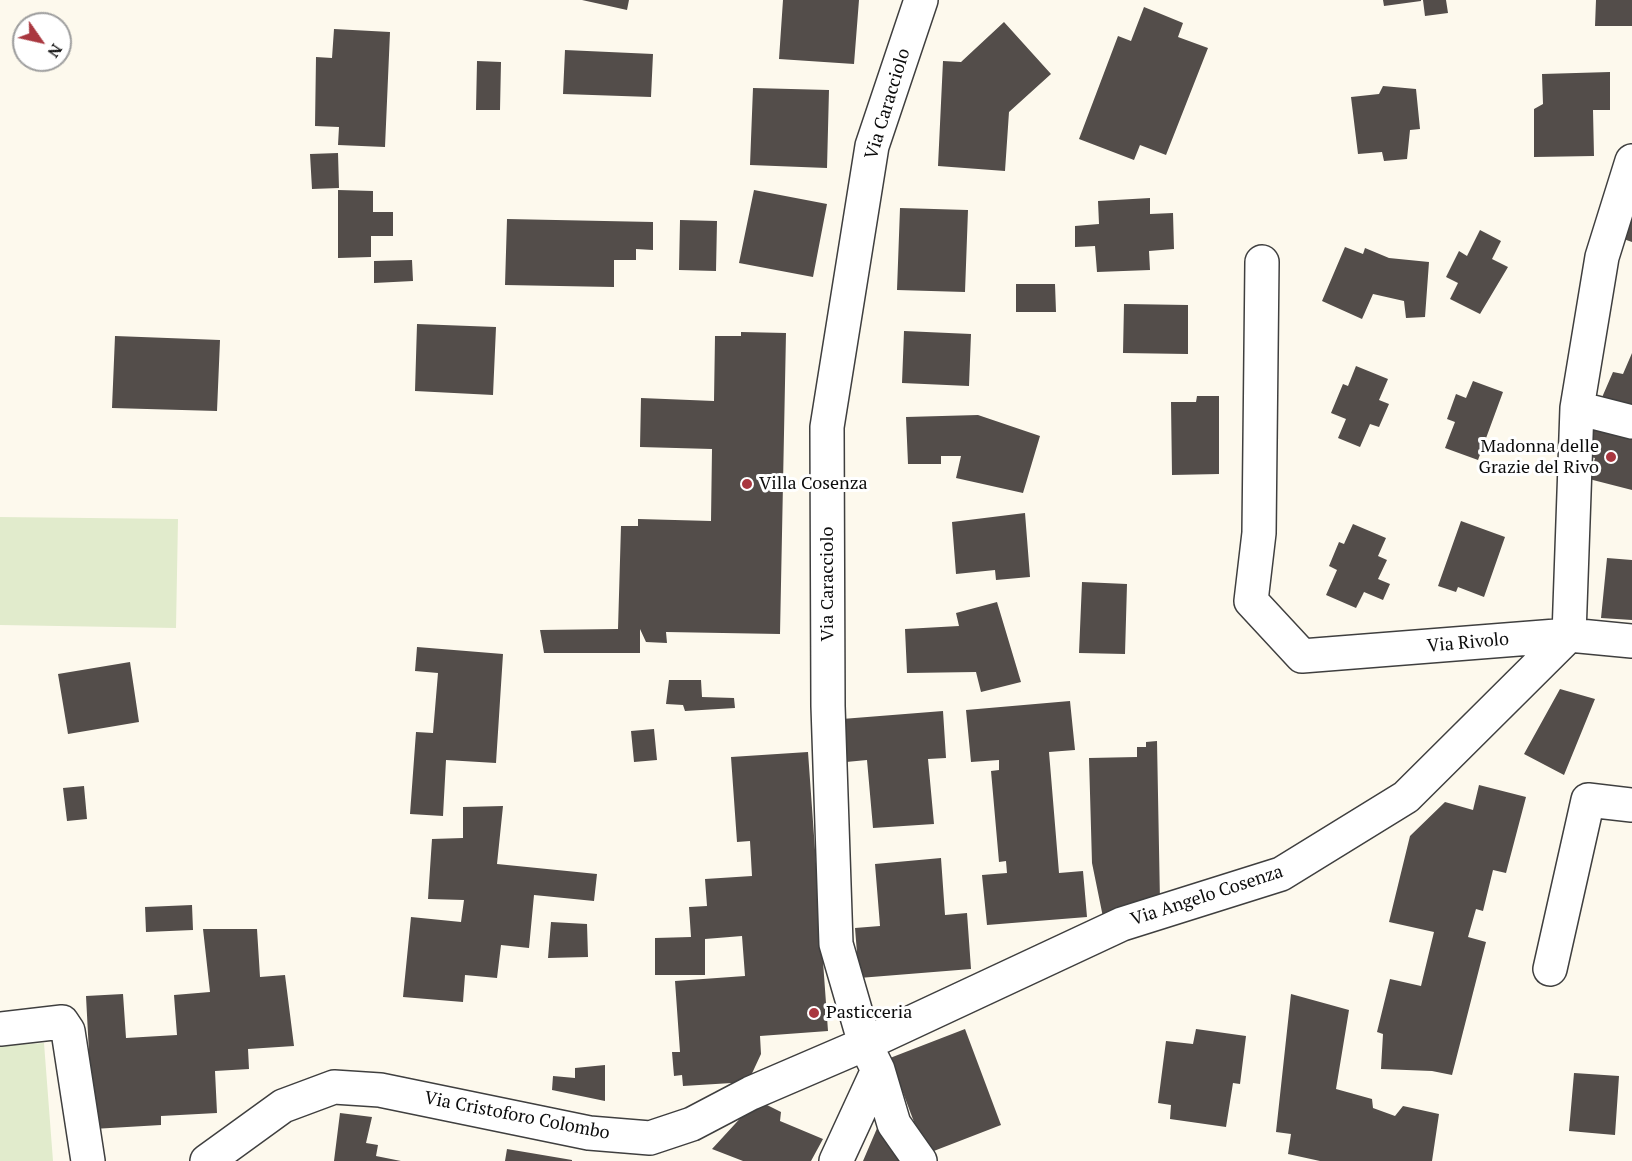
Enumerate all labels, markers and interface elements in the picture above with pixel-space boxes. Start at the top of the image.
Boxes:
north arrow [12,12,72,72]
text: N [43,40,68,62]
street label: Via Caracciolo [861,46,915,162]
place label: Madonna delle Grazie del Rivo [1479,436,1599,478]
marker: Madonna delle Grazie del Rivo [1604,450,1618,464]
place label: Villa Cosenza [759,473,868,495]
marker: Villa Cosenza [740,477,754,491]
street label: Via Caracciolo [817,526,839,642]
street label: Via Rivolo [1426,629,1510,657]
street label: Via Angelo Cosenza [1128,861,1286,931]
place label: Pasticceria [826,1002,912,1024]
marker: Pasticceria [807,1006,821,1020]
street label: Via Cristoforo Colombo [422,1087,612,1145]

